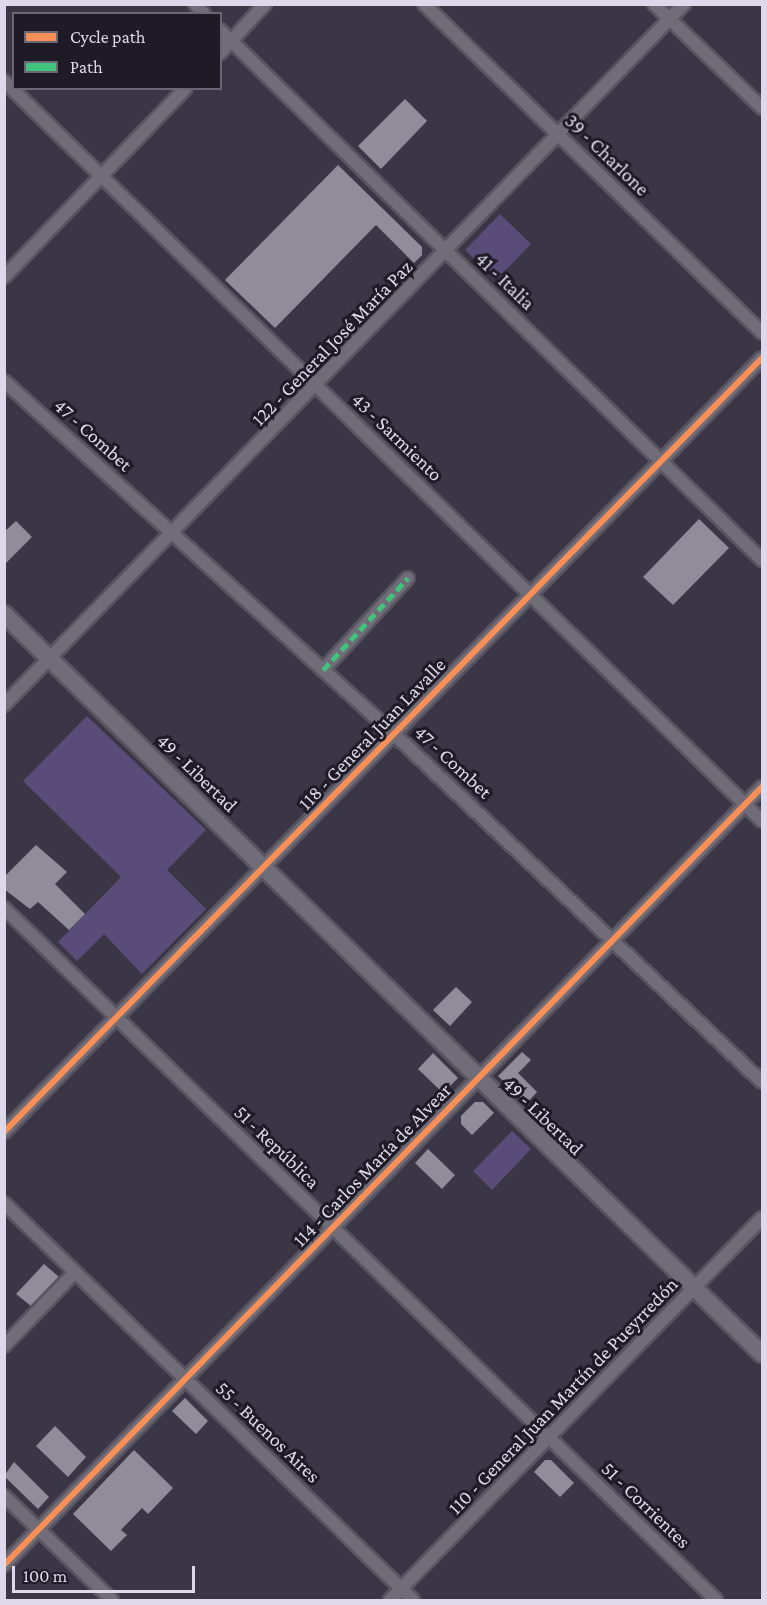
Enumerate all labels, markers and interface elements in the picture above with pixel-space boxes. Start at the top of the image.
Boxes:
legend [12,12,222,90]
text: Cycle path [70,27,145,47]
text: Path [70,57,103,77]
street label: 39 - Charlone [560,109,654,201]
street label: 41 - Italia [470,247,540,315]
street label: 122 - General José María Paz [247,255,417,431]
street label: 43 - Sarmiento [346,388,448,486]
street label: 47 - Combet [49,394,137,476]
street label: 118 - General Juan Lavalle [293,653,451,815]
street label: 47 - Combet [409,720,497,804]
street label: 49 - Libertad [152,729,242,817]
street label: 49 - Libertad [498,1072,588,1160]
street label: 114 - Carlos María de Alvear [288,1078,456,1252]
street label: 51 - República [229,1100,325,1194]
street label: 110 - General Juan Martín de Pueyrredón [443,1272,683,1520]
street label: 55 - Buenos Aires [211,1376,325,1488]
street label: 51 - Corrientes [596,1457,696,1553]
scale bar [15,1554,198,1592]
text: 100 m [23,1566,67,1586]

